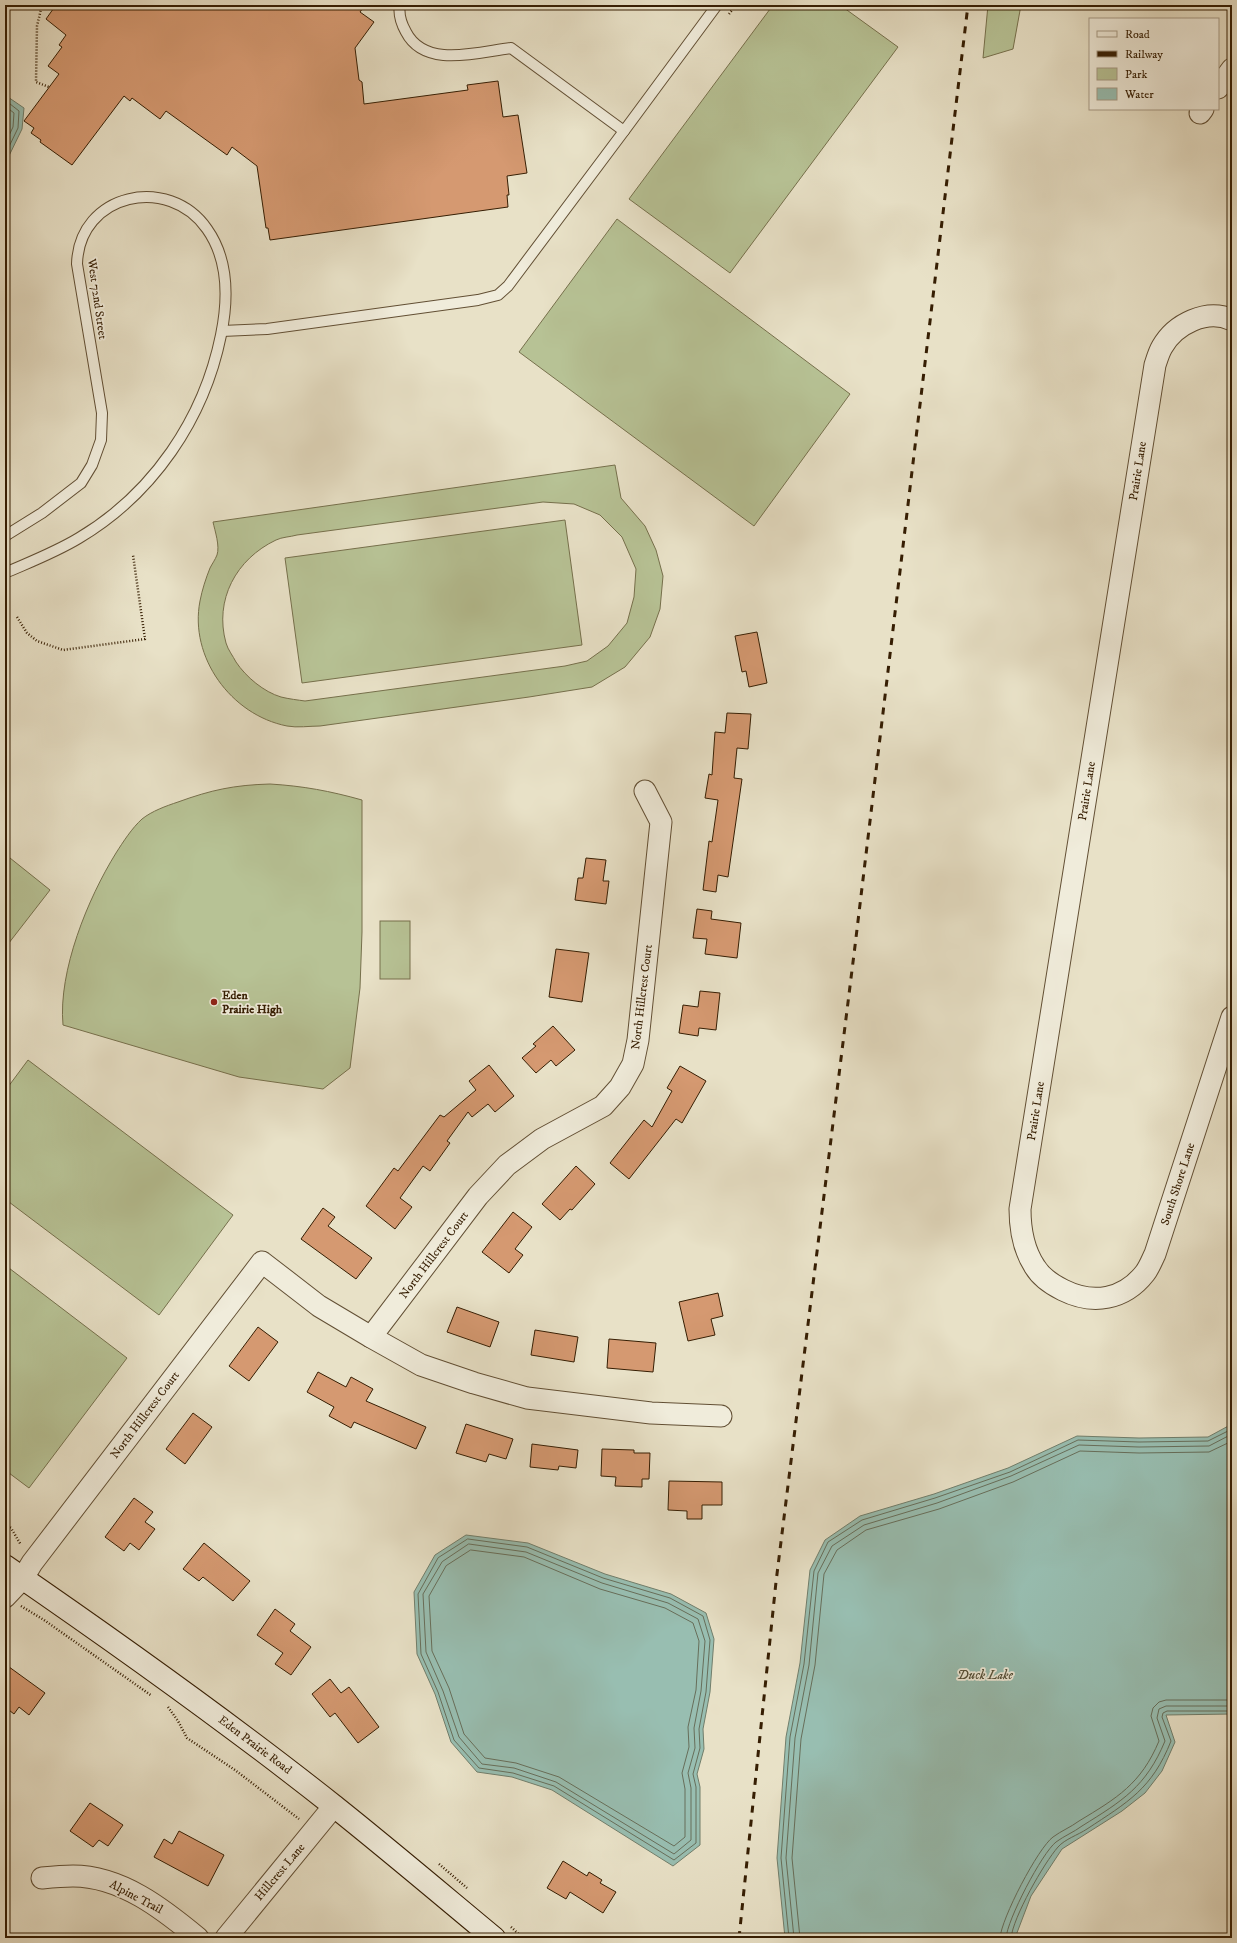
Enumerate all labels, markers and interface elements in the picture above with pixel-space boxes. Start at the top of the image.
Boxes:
legend [1089,18,1219,110]
text: Road [1125,27,1150,42]
text: Railway [1125,47,1163,62]
text: Park [1125,67,1147,82]
text: Water [1124,87,1154,102]
street label: West 72nd Street [84,257,110,340]
street label: Prairie Lane [1126,440,1150,502]
street label: Prairie Lane [1075,760,1099,822]
street label: North Hillcrest Court [628,943,656,1050]
place label: Eden Prairie High [222,988,283,1017]
marker: Eden Prairie High [209,997,219,1007]
street label: Prairie Lane [1024,1080,1048,1142]
street label: South Shore Lane [1158,1141,1198,1227]
street label: North Hillcrest Court [396,1208,472,1302]
street label: North Hillcrest Court [107,1368,183,1462]
water label: Duck Lake [957,1667,1014,1683]
street label: Eden Prairie Road [215,1713,295,1777]
street label: Hillcrest Lane [252,1840,308,1904]
street label: Alpine Trail [107,1877,166,1917]

